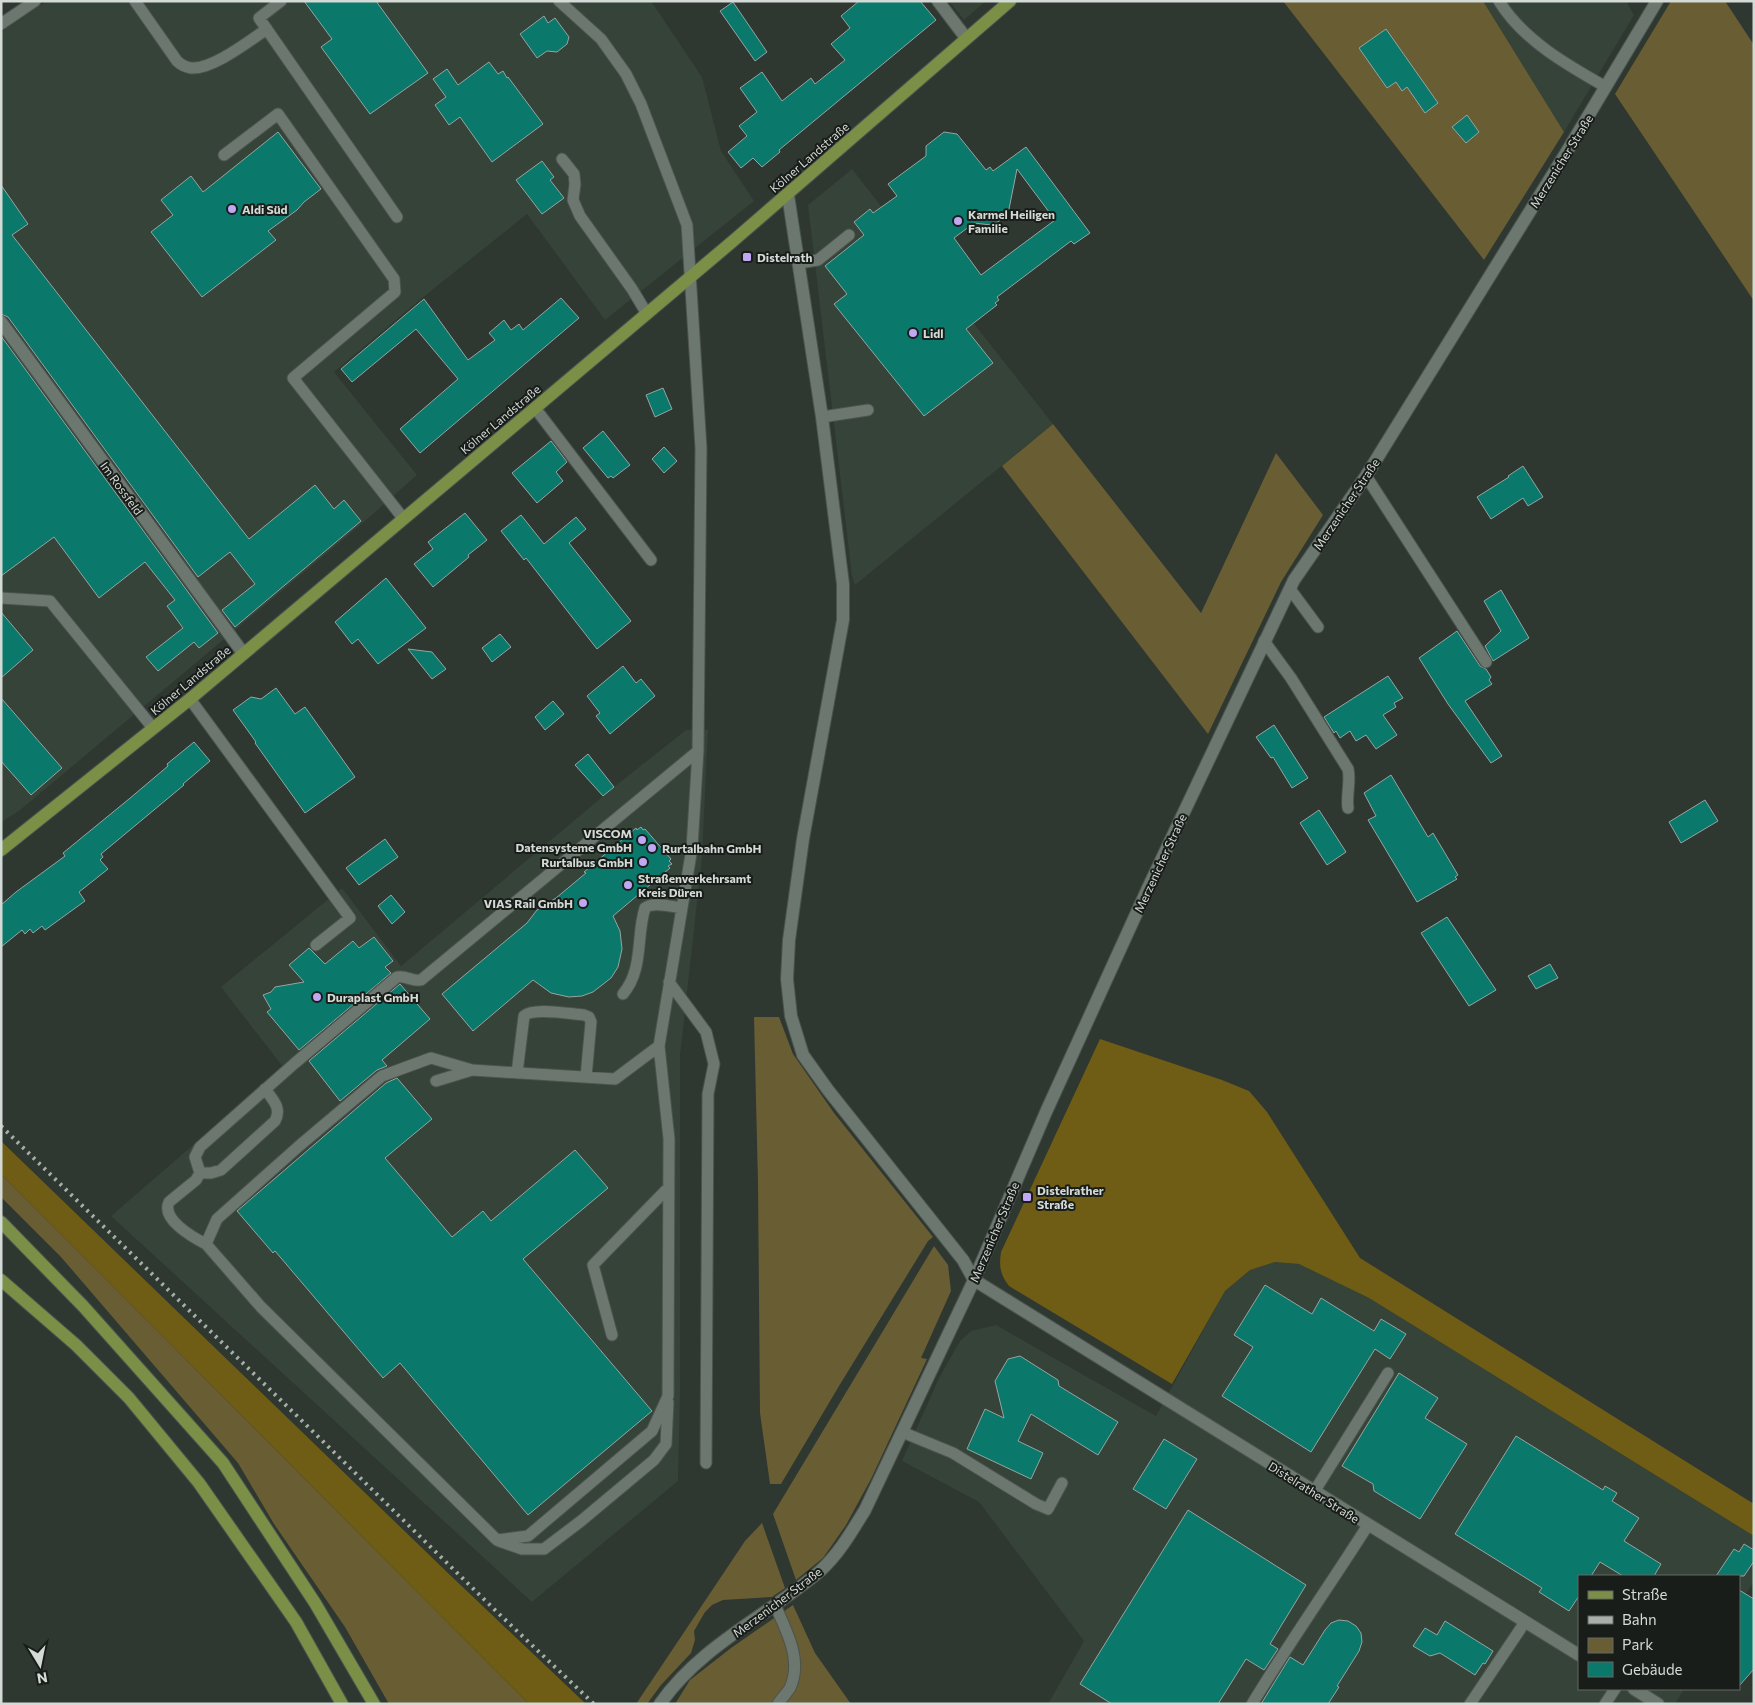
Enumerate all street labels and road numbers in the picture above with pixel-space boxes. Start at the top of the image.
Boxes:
street label: Merzenicher Straße [1527,112,1595,210]
street label: Kölner Landstraße [767,119,851,195]
street label: Kölner Landstraße [457,381,543,457]
street label: Merzenicher Straße [1310,456,1382,552]
street label: Im Rossfeld [98,459,146,517]
street label: Kölner Landstraße [147,642,233,718]
street label: Merzenicher Straße [1131,811,1189,915]
street label: Merzenicher Straße [967,1180,1021,1284]
street label: Distelrather Straße [1266,1458,1362,1526]
street label: Merzenicher Straße [730,1564,824,1640]

